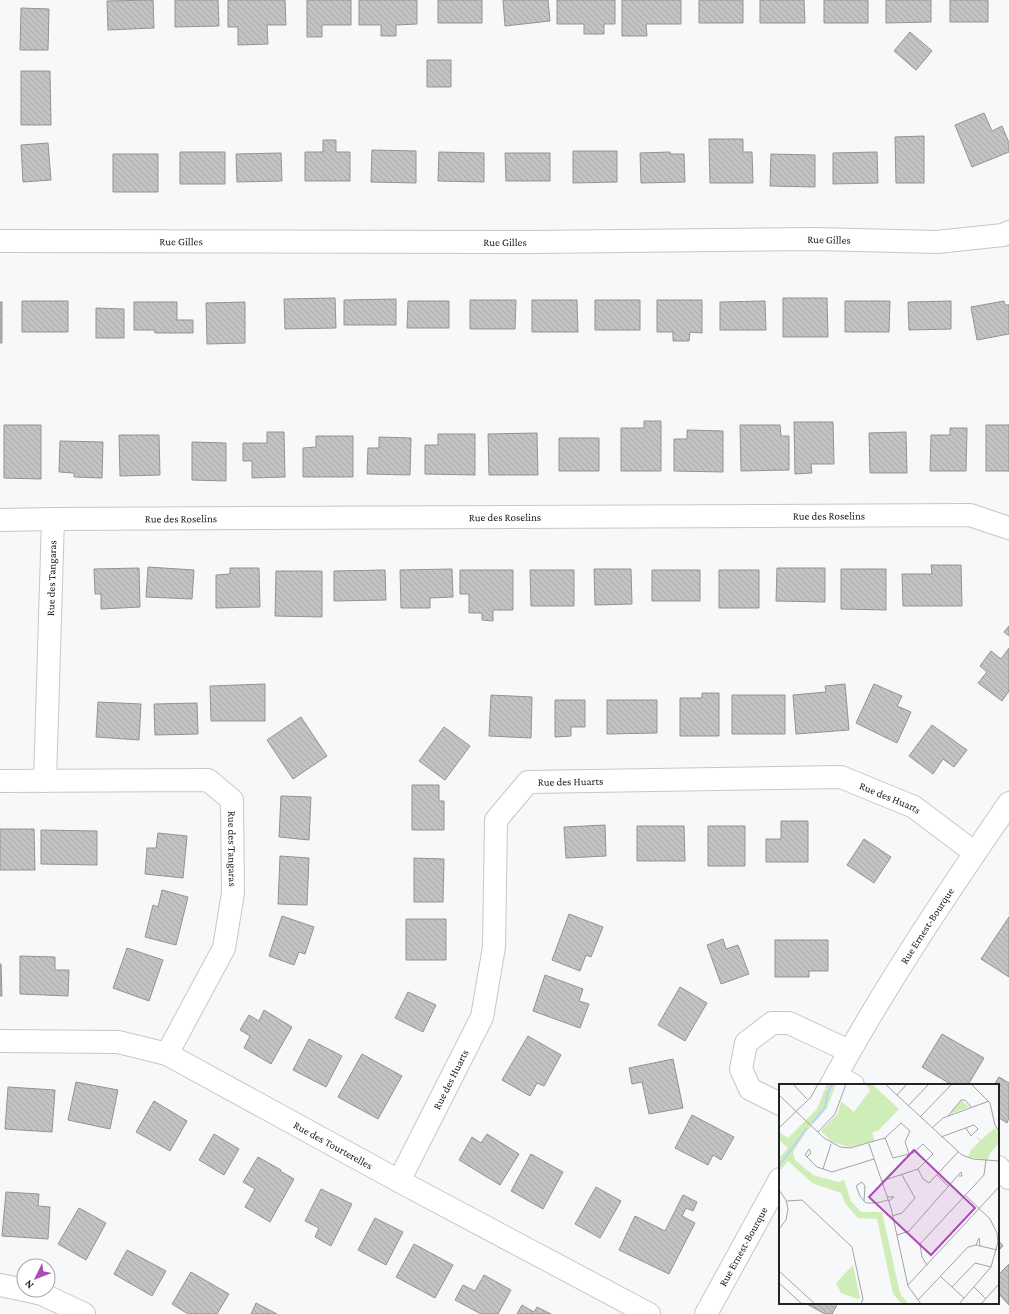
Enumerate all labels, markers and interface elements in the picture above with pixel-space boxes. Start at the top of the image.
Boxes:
street label: Rue Gilles [807,233,851,246]
street label: Rue Gilles [159,235,203,247]
street label: Rue Gilles [483,236,527,248]
street label: Rue des Roselins [793,509,865,522]
street label: Rue des Roselins [469,511,541,523]
street label: Rue des Roselins [145,512,217,525]
street label: Rue des Tangaras [44,540,59,616]
street label: Rue des Huarts [538,775,603,788]
street label: Rue des Huarts [858,779,923,816]
street label: Rue des Tangaras [226,811,239,887]
street label: Rue Ernest-Bourque [898,885,956,966]
street label: Rue des Huarts [430,1047,471,1111]
inset map [779,1084,999,1304]
street label: Rue des Tourterelles [292,1119,375,1172]
street label: Rue Ernest-Bourque [716,1205,770,1288]
north arrow [16,1258,56,1298]
text: N [21,1278,36,1292]

